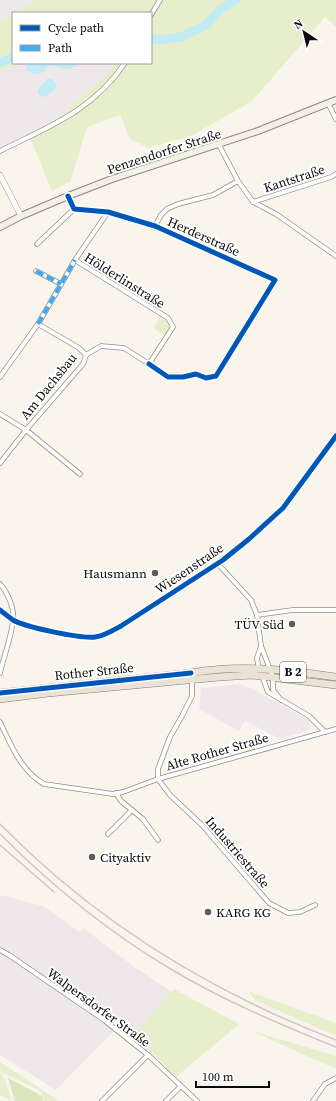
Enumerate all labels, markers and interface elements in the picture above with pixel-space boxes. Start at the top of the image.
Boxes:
legend [12,12,152,64]
north arrow [284,12,324,52]
text: N [291,16,306,33]
text: Cycle path [48,20,104,36]
text: Path [48,40,72,56]
street label: Penzendorfer Straße [105,125,224,178]
street label: Kantstraße [261,160,327,196]
street label: Herderstraße [165,213,243,260]
street label: Hölderlinstraße [81,249,169,312]
street label: Am Dachsbau [16,349,81,423]
street label: Wiesenstraße [152,539,227,598]
place label: Hausmann [83,565,147,582]
marker: Hausmann [150,568,160,578]
place label: TÜV Süd [234,616,285,633]
marker: TÜV Süd [287,619,297,629]
street label: Rother Straße [54,659,135,684]
road number: B 2 [280,662,306,682]
street label: Alte Rother Straße [164,729,271,774]
street label: Industriestraße [202,813,274,892]
place label: Cityaktiv [100,849,151,866]
marker: Cityaktiv [87,852,97,862]
place label: KARG KG [216,904,271,921]
marker: KARG KG [203,907,213,917]
street label: Walpersdorfer Straße [44,964,154,1051]
scale bar [196,1063,269,1089]
text: 100 m [202,1069,234,1085]

